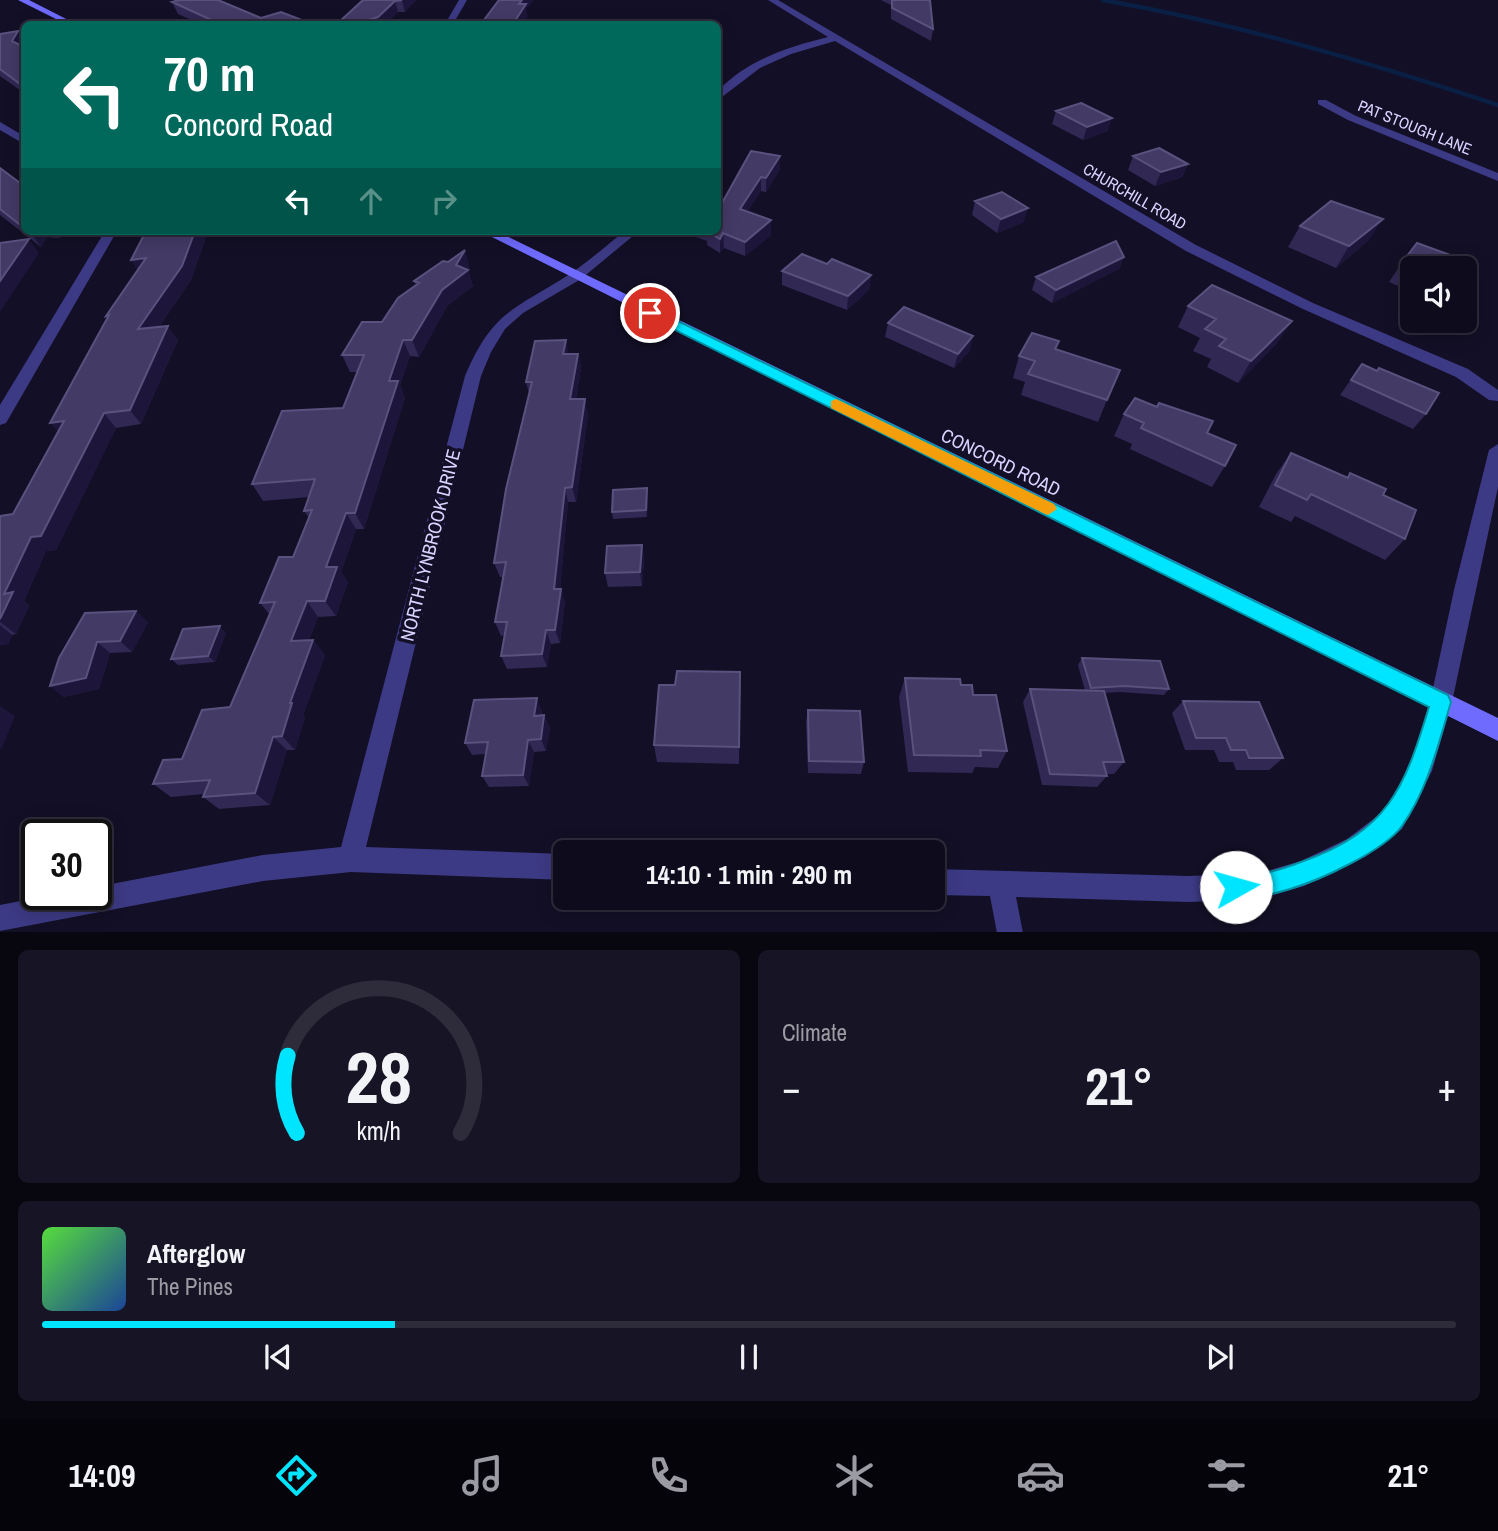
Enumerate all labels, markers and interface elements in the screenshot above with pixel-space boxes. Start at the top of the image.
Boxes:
text: 70 m [164,40,256,106]
icon: left [49,49,140,140]
street label: PAT STOUGH LANE [1355,94,1475,160]
text: Concord Road [164,103,333,146]
street label: CHURCHILL ROAD [1079,157,1191,235]
icon: left [279,182,317,220]
icon: ahead [352,182,390,220]
icon: right [425,182,463,220]
map controls [1400,256,1477,333]
button: sound [1400,256,1477,333]
pin [620,283,680,343]
icon: arrive [631,294,669,332]
street label: CONCORD ROAD [937,422,1065,502]
street label: NORTH LYNBROOK DRIVE [394,446,466,644]
speed limit sign: 30 [21,819,112,910]
position arrow [1199,850,1273,924]
text: 14:10 · 1 min · 290 m [646,857,852,892]
text: Climate [782,1017,847,1048]
text: 28 [346,1028,412,1126]
text: 21° [1085,1051,1153,1121]
text: − [782,1062,800,1113]
text: + [1438,1062,1456,1113]
text: km/h [357,1113,401,1147]
text: Afterglow [147,1236,245,1271]
text: The Pines [147,1271,233,1302]
icon: previous [259,1338,297,1376]
icon: pause [730,1338,768,1376]
icon: next [1201,1338,1239,1376]
icon: directions [272,1451,321,1500]
icon: music [458,1451,507,1500]
icon: phone [644,1451,693,1500]
icon: climate [830,1451,879,1500]
icon: car [1016,1451,1065,1500]
icon: filters [1202,1451,1251,1500]
text: 14:09 [68,1454,136,1497]
text: 21° [1388,1454,1430,1497]

